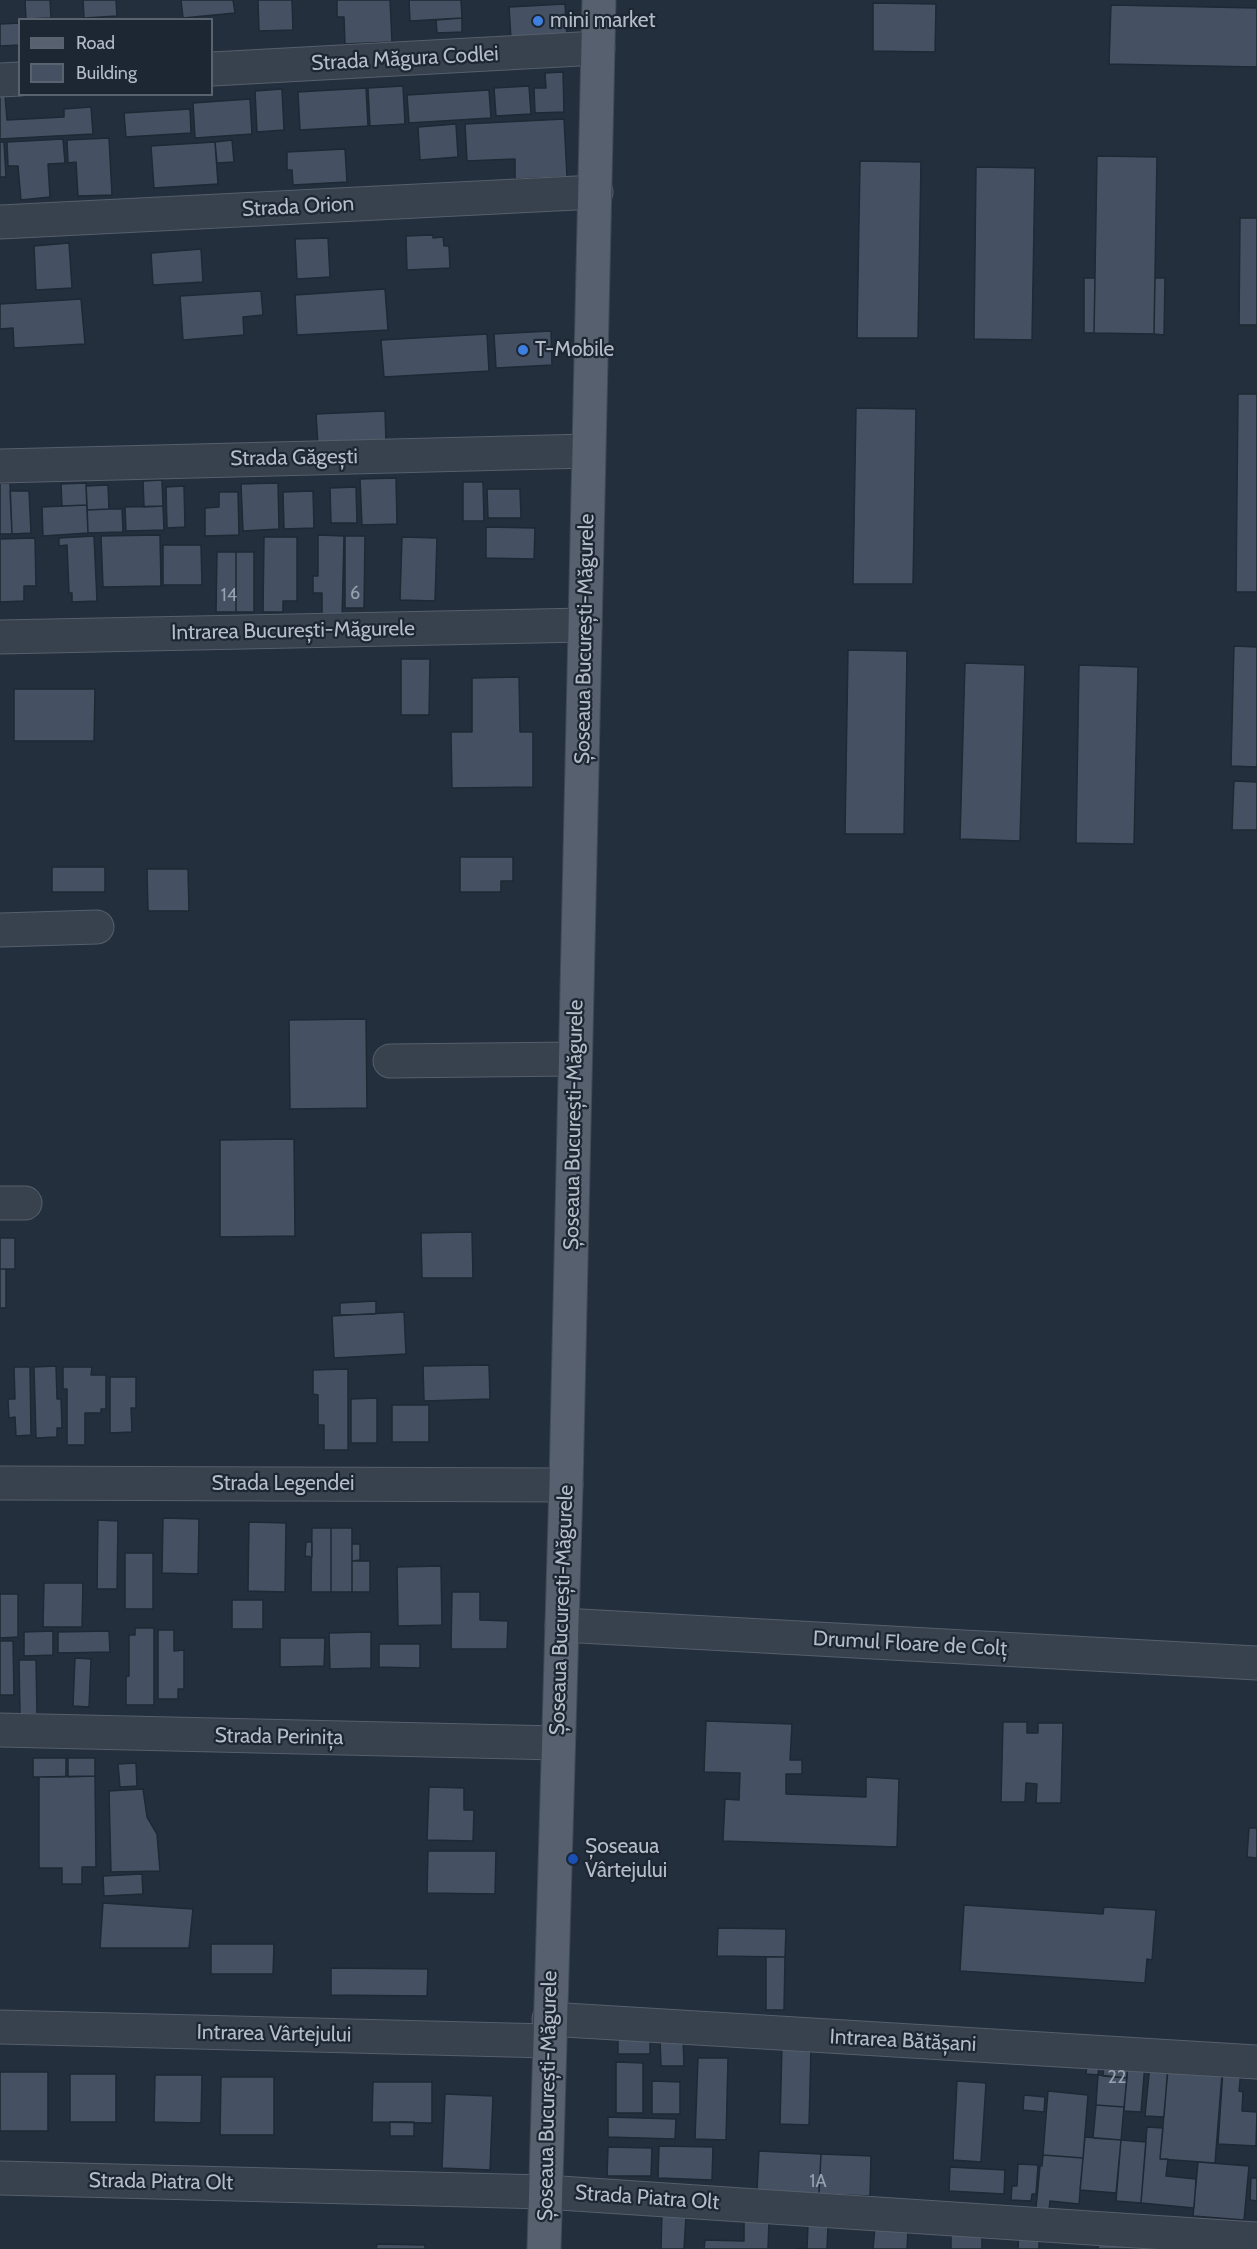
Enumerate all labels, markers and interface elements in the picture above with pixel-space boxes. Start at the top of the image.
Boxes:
place label: mini market [550,8,656,34]
marker: mini market [531,14,545,28]
legend [18,18,213,96]
text: Road [76,32,115,54]
street label: Strada Măgura Codlei [311,42,499,76]
text: Building [76,62,137,84]
street label: Strada Orion [241,191,355,223]
place label: T-Mobile [535,337,614,363]
marker: T-Mobile [516,343,530,357]
street label: Strada Găgești [230,444,358,472]
street label: Șoseaua București-Măgurele [570,514,600,764]
house number: 6 [350,583,360,605]
house number: 14 [221,585,237,607]
street label: Intrarea București-Măgurele [171,616,415,646]
street label: Șoseaua București-Măgurele [559,1000,589,1250]
street label: Strada Legendei [212,1471,354,1497]
street label: Șoseaua București-Măgurele [545,1484,579,1736]
street label: Drumul Floare de Colț [812,1626,1008,1662]
street label: Strada Perinița [214,1723,344,1751]
place label: Șoseaua Vârtejului [585,1834,667,1884]
marker: Șoseaua Vârtejului [566,1852,580,1866]
street label: Șoseaua București-Măgurele [533,1971,563,2221]
street label: Intrarea Vârtejului [196,2020,352,2048]
street label: Intrarea Bătășani [829,2025,977,2057]
house number: 22 [1108,2067,1126,2089]
street label: Strada Piatra Olt [88,2168,234,2196]
house number: 1A [810,2171,826,2193]
street label: Strada Piatra Olt [574,2180,720,2216]

